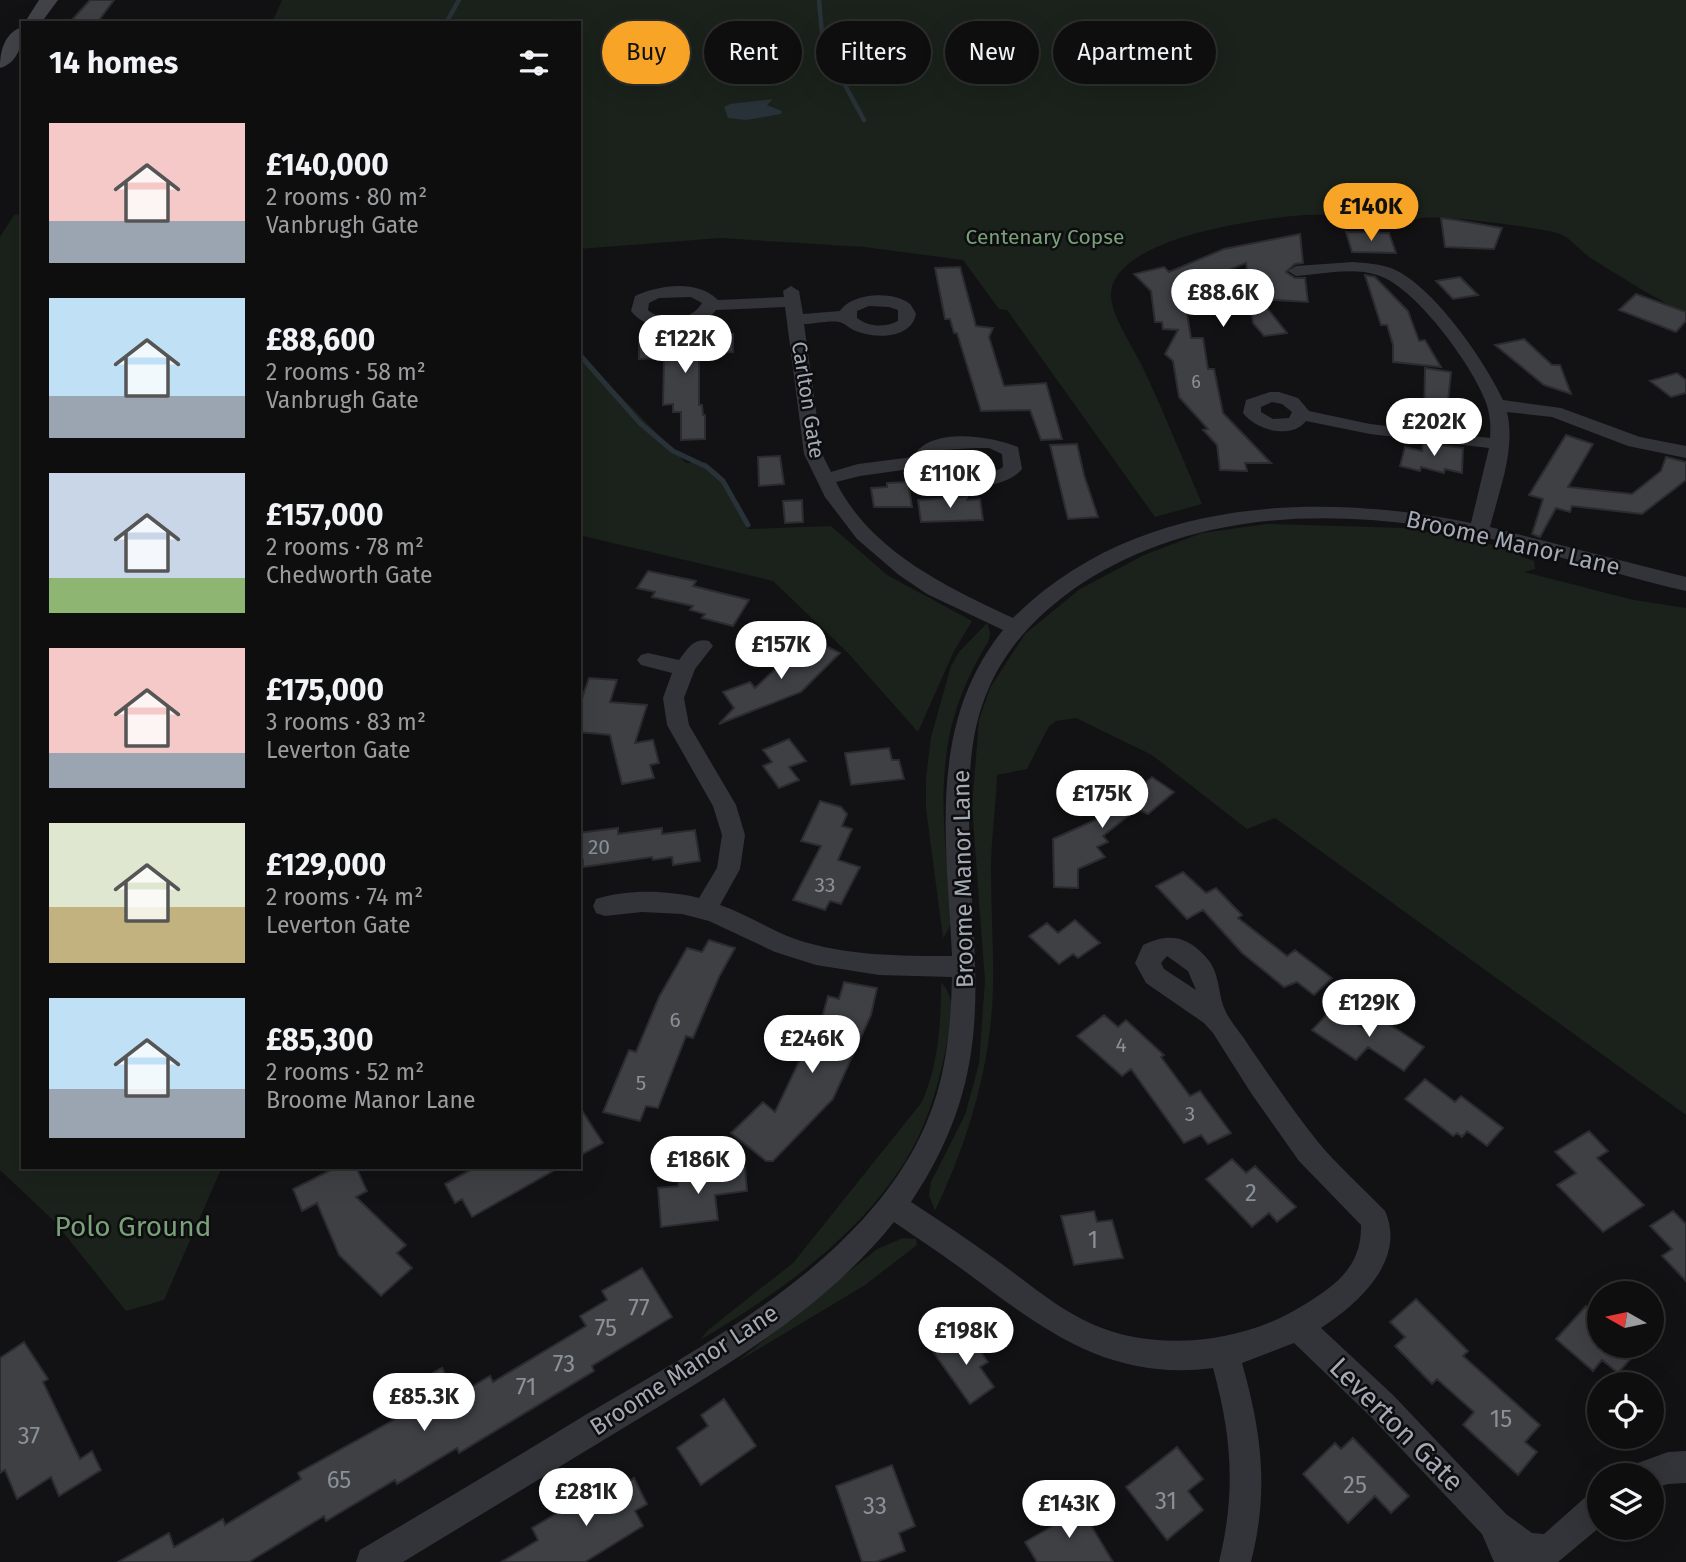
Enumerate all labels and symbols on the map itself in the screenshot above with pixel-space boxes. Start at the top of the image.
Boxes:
pin: £140K [1322,184,1420,243]
park label: Centenary Copse [966,224,1124,250]
pin: £88.6K [1166,270,1280,329]
pin: £122K [636,316,734,375]
street label: Carlton Gate [786,340,830,460]
house number: 6 [1191,371,1201,393]
pin: £202K [1385,398,1483,458]
pin: £110K [901,450,999,510]
street label: Broome Manor Lane [1403,505,1623,581]
pin: £157K [732,622,830,681]
street label: Broome Manor Lane [947,770,979,988]
pin: £175K [1053,770,1151,830]
house number: 20 [588,834,610,860]
house number: 33 [815,872,835,898]
pin: £129K [1320,979,1418,1039]
house number: 6 [669,1007,681,1033]
pin: £246K [763,1016,861,1075]
house number: 4 [1115,1032,1127,1058]
house number: 5 [636,1070,646,1096]
house number: 3 [1185,1101,1195,1127]
pin: £186K [649,1136,747,1196]
house number: 2 [1245,1179,1257,1207]
park label: Polo Ground [54,1210,212,1243]
house number: 1 [1088,1226,1098,1254]
north arrow [1587,1281,1664,1358]
house number: 77 [628,1294,650,1322]
street label: Broome Manor Lane [585,1299,783,1441]
pin: £198K [917,1308,1015,1367]
house number: 75 [595,1314,617,1342]
house number: 73 [553,1350,575,1378]
street label: Leverton Gate [1323,1351,1470,1498]
house number: 71 [516,1373,536,1401]
pin: £85.3K [367,1374,481,1433]
house number: 15 [1490,1405,1512,1433]
house number: 37 [18,1422,40,1450]
house number: 65 [327,1466,351,1494]
pin: £281K [537,1468,635,1528]
house number: 25 [1343,1471,1367,1499]
pin: £143K [1020,1480,1118,1540]
house number: 31 [1155,1487,1177,1515]
house number: 33 [863,1492,887,1520]

